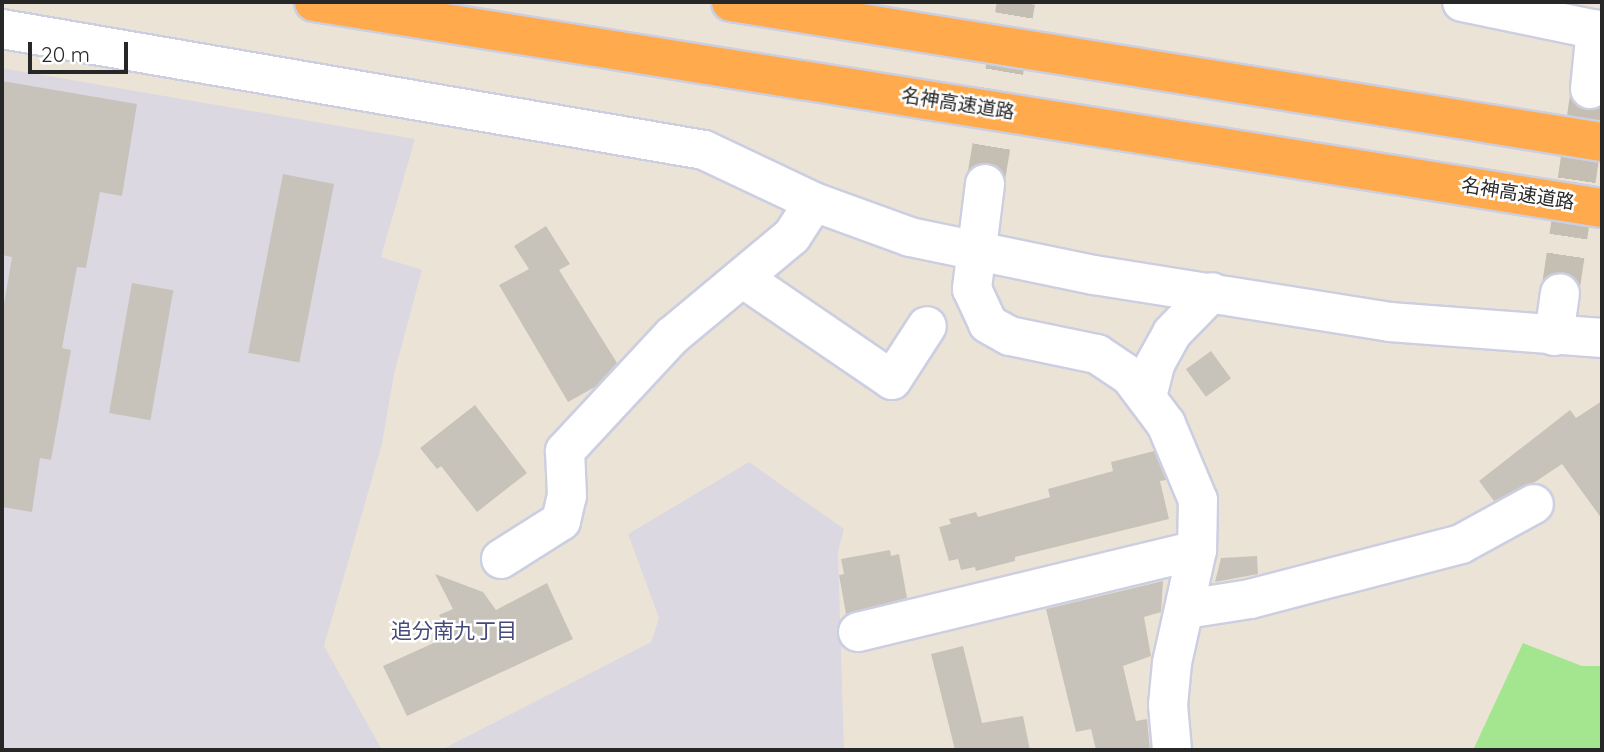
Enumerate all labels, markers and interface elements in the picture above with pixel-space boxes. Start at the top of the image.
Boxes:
scale bar [32,28,131,72]
text: 20 m [41,41,90,67]
street label: 名神高速道路 [900,84,1016,124]
street label: 名神高速道路 [1460,174,1576,214]
district label: 追分南九丁目 [391,617,517,643]

